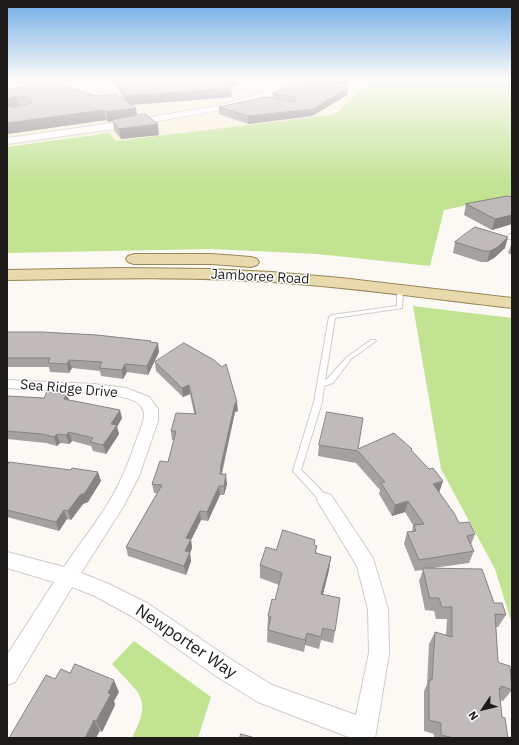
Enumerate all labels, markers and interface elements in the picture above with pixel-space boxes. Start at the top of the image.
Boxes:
street label: Jamboree Road [210,266,310,288]
street label: Sea Ridge Drive [19,376,119,402]
street label: Newporter Way [131,601,241,683]
north arrow [463,689,503,729]
text: N [465,709,481,723]

